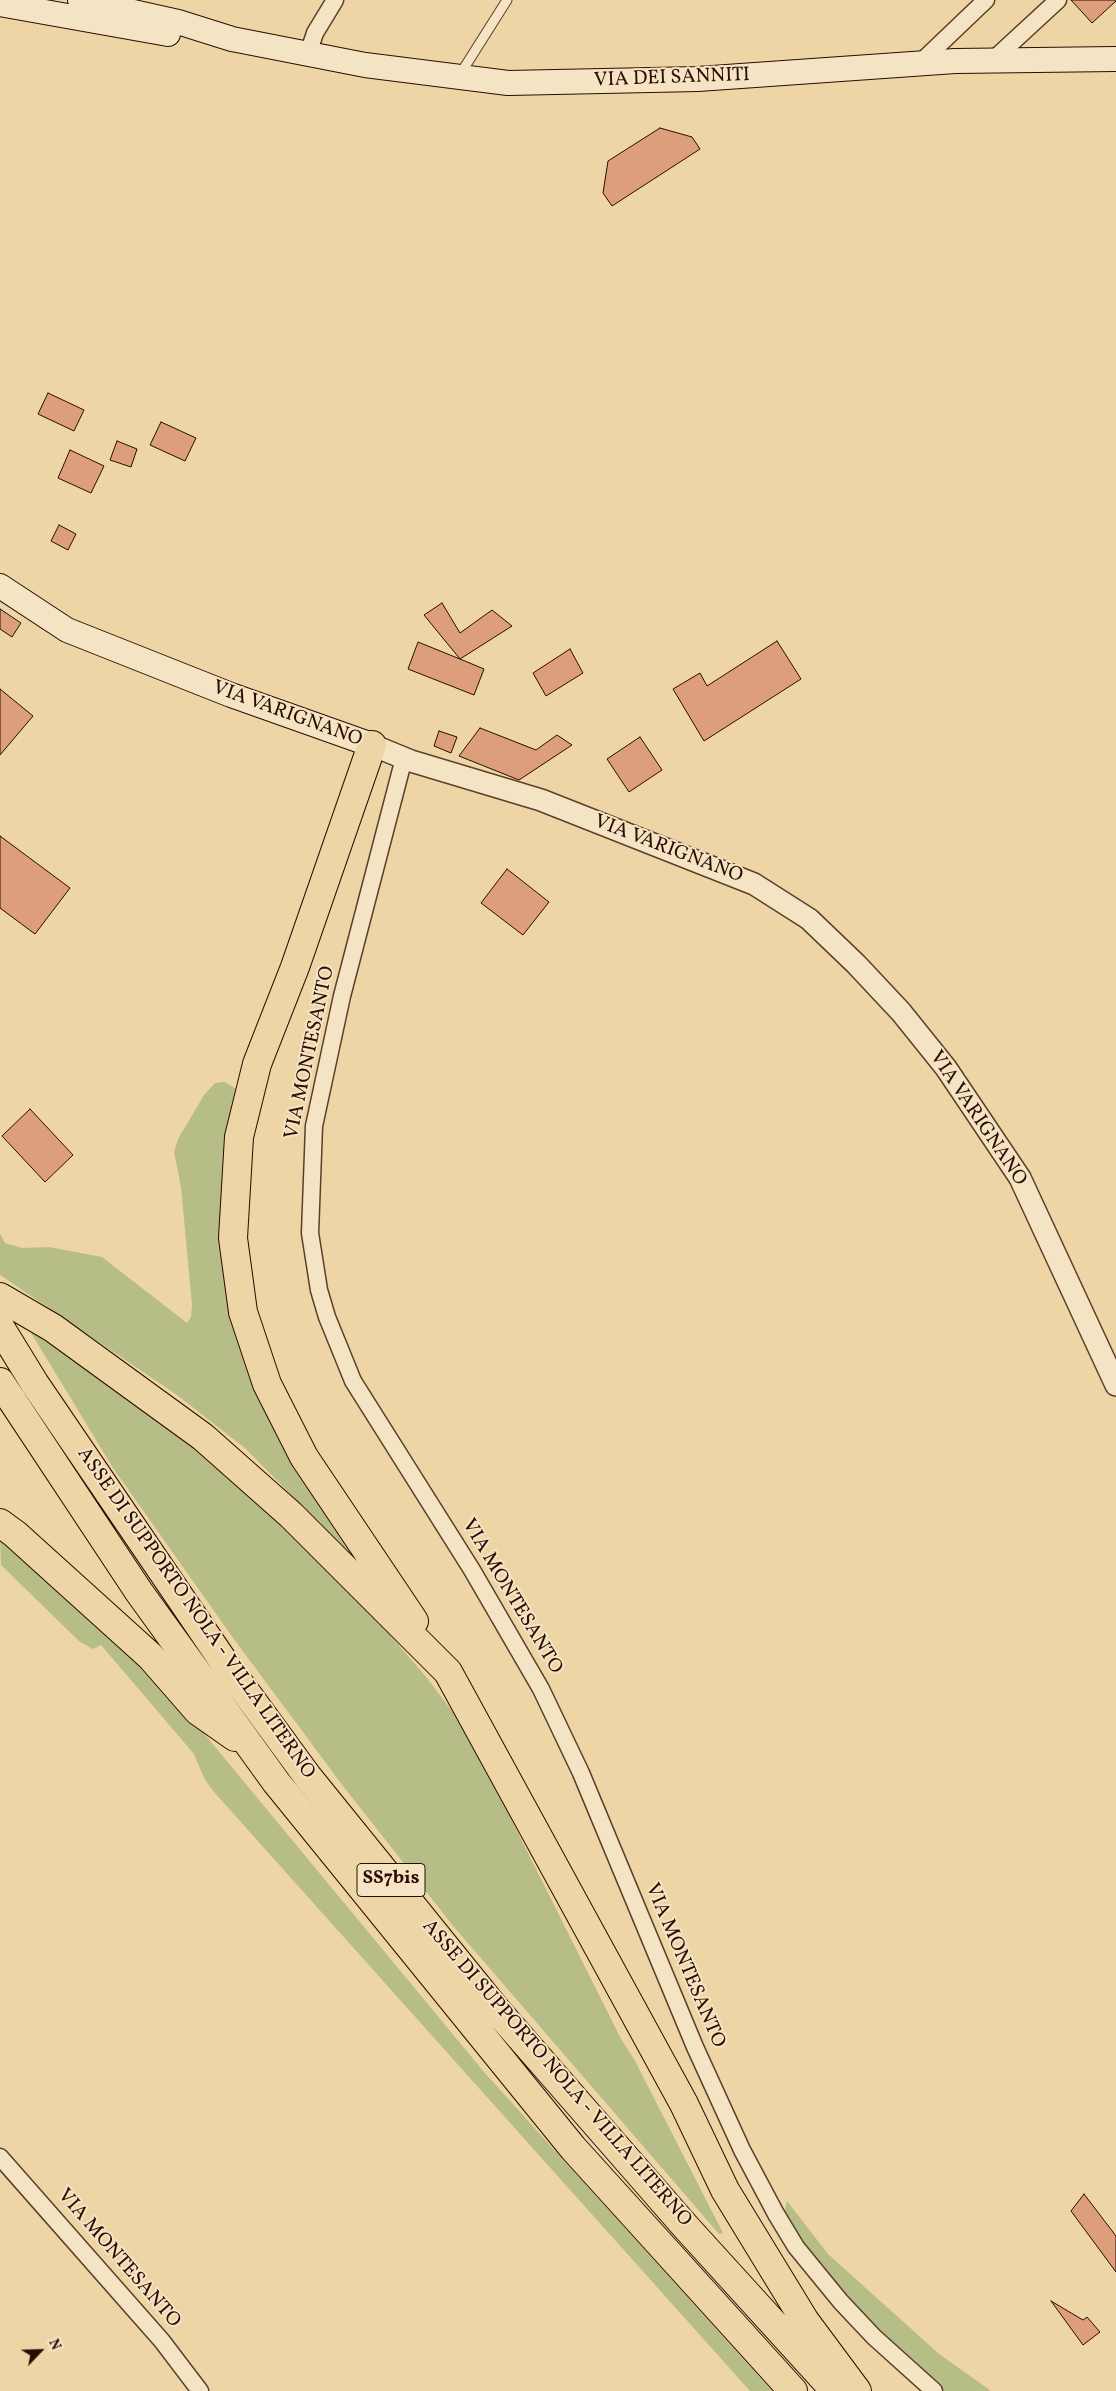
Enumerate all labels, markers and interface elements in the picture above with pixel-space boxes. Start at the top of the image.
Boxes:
street label: VIA DEI SANNITI [594,64,750,94]
street label: VIA VARIGNANO [209,677,365,753]
street label: VIA VARIGNANO [590,811,746,889]
street label: VIA MONTESANTO [281,964,341,1142]
street label: VIA VARIGNANO [923,1047,1031,1191]
street label: ASSE DI SUPPORTO NOLA - VILLA LITERNO [71,1444,319,1784]
street label: VIA MONTESANTO [455,1515,567,1679]
road number: SS7bis [357,1864,425,1896]
street label: VIA MONTESANTO [639,1880,729,2052]
street label: ASSE DI SUPPORTO NOLA - VILLA LITERNO [416,1915,696,2233]
street label: VIA MONTESANTO [51,2185,185,2333]
north arrow [15,2326,65,2376]
text: N [43,2336,65,2353]

